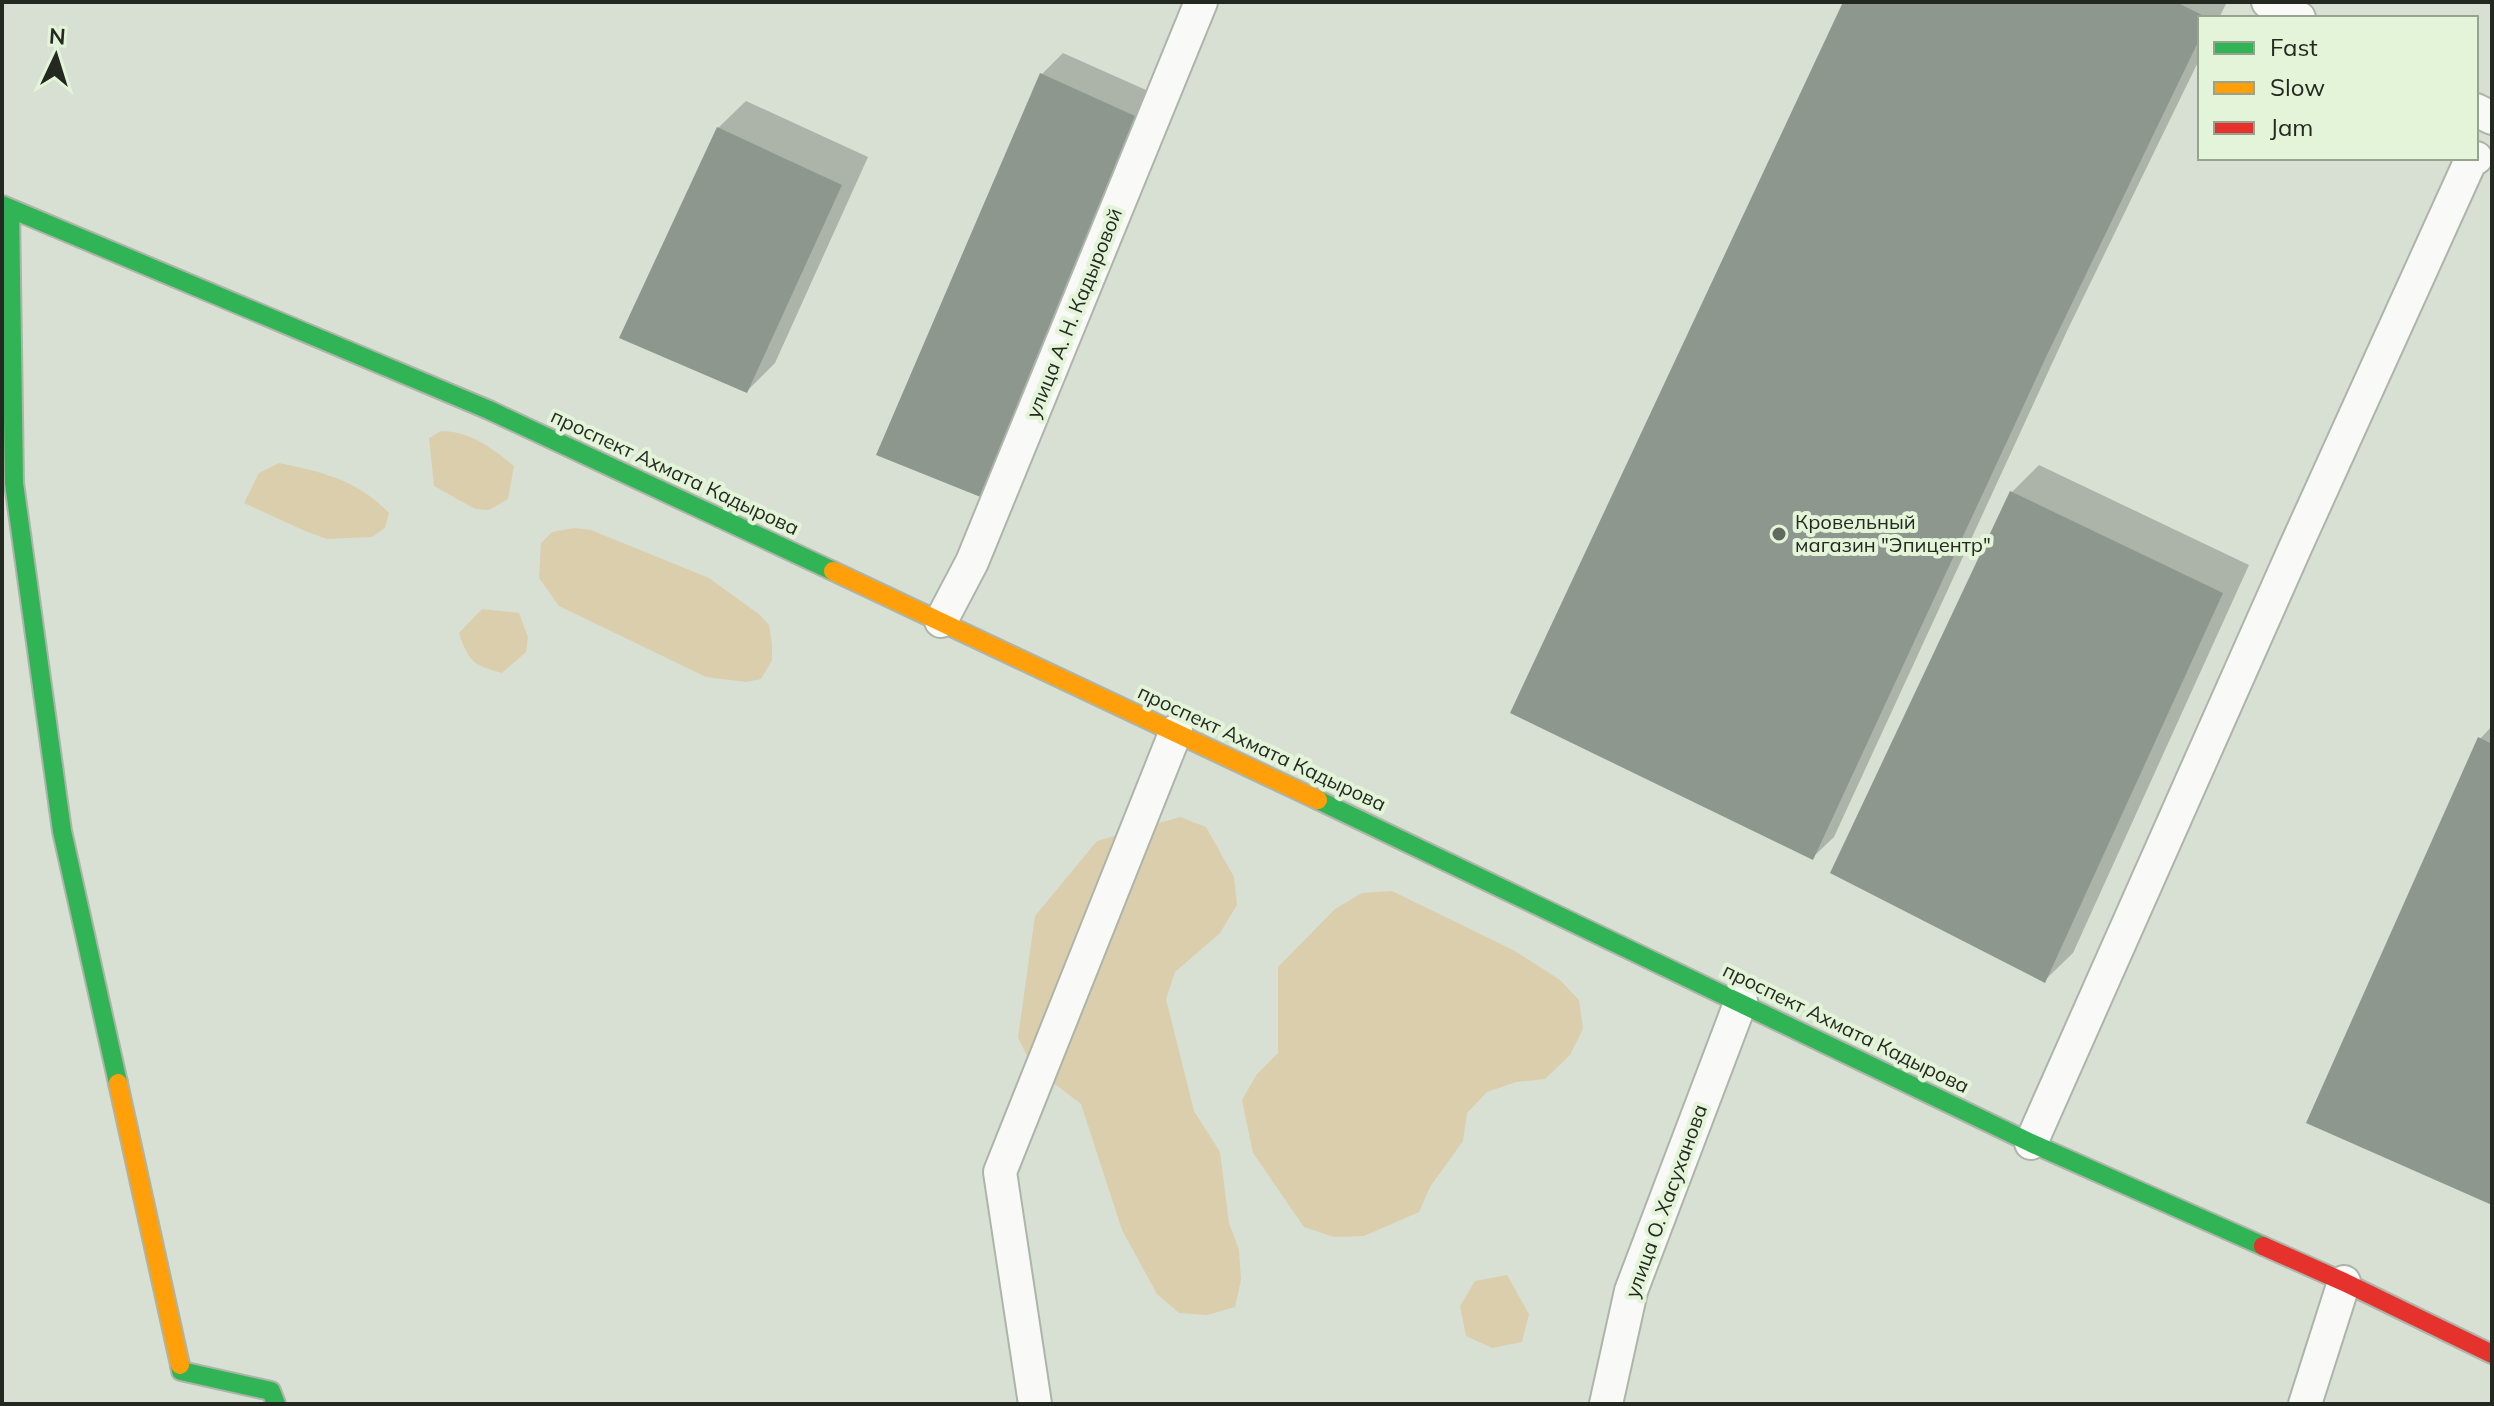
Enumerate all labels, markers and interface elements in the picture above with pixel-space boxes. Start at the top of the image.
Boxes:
north arrow [16,16,96,96]
legend [2198,16,2478,160]
text: N [48,22,67,51]
text: Fast [2270,32,2318,62]
text: Slow [2270,72,2325,102]
text: Jam [2270,112,2313,142]
street label: улица А. Н. Кадыровой [1020,204,1127,422]
street label: проспект Ахмата Кадырова [547,403,803,540]
place label: Кровельный магазин "Эпицентр" [1795,509,1991,557]
marker: Кровельный магазин "Эпицентр" [1770,525,1788,543]
street label: проспект Ахмата Кадырова [1134,679,1390,816]
street label: проспект Ахмата Кадырова [1719,957,1973,1098]
street label: улица О. Хасуханова [1619,1101,1712,1301]

